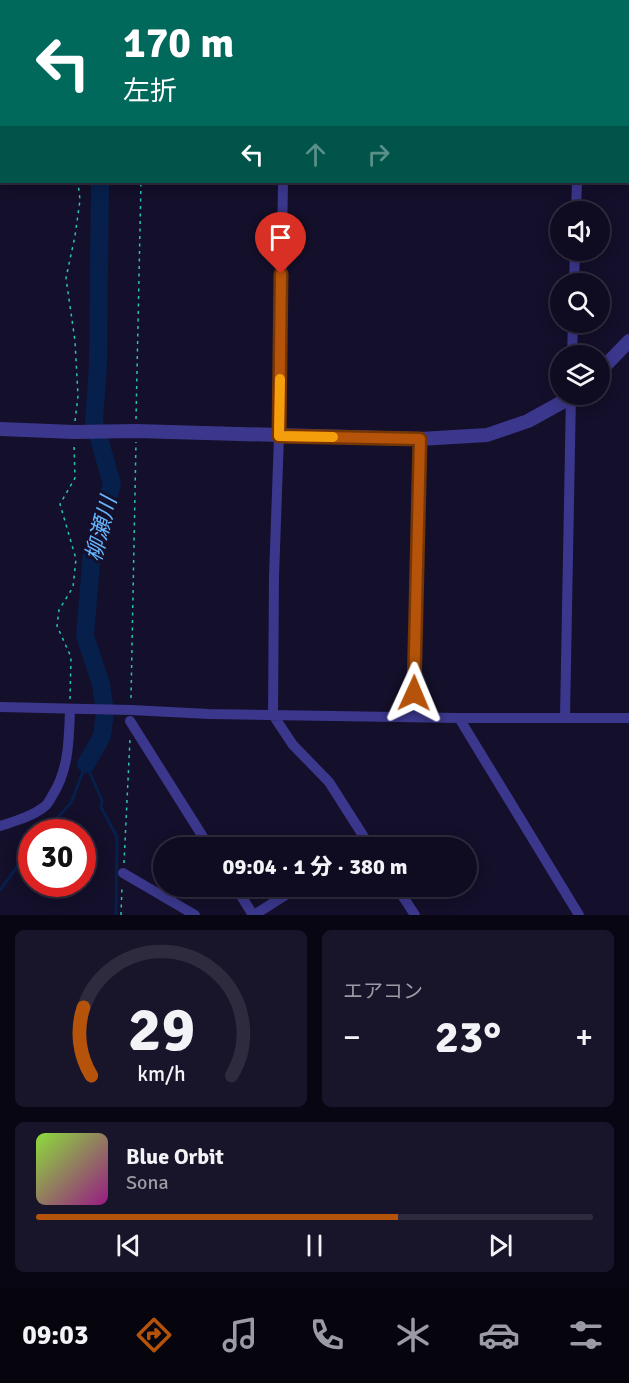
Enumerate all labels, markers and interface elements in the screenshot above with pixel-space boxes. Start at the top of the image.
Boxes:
text: 170 m [123,18,234,69]
icon: left [24,24,102,102]
text: 左折 [123,75,177,108]
icon: left [236,138,269,171]
icon: ahead [299,138,332,171]
icon: right [362,138,395,171]
map controls [550,201,610,405]
button: sound [550,201,610,261]
pin [255,212,306,274]
icon: arrive [264,221,297,254]
button: search [550,273,610,333]
button: layers [550,345,610,405]
water label: 柳瀬川 [80,492,123,564]
position arrow [382,661,446,725]
speed limit sign: 30 [18,819,96,897]
text: 09:04 · 1 分 · 380 m [223,853,407,880]
text: エアコン [343,979,423,1004]
text: 29 [127,991,195,1068]
text: 23° [435,1010,501,1065]
text: − [343,1017,361,1058]
text: + [575,1017,593,1058]
text: km/h [137,1061,185,1087]
text: Blue Orbit [126,1143,224,1170]
text: Sona [126,1170,169,1195]
icon: previous [112,1229,145,1262]
icon: pause [298,1229,331,1262]
icon: next [484,1229,517,1262]
icon: directions [133,1314,175,1356]
icon: music [219,1314,261,1356]
icon: phone [306,1314,348,1356]
icon: climate [392,1314,434,1356]
icon: car [478,1314,520,1356]
icon: filters [565,1314,607,1356]
text: 09:03 [22,1319,88,1352]

